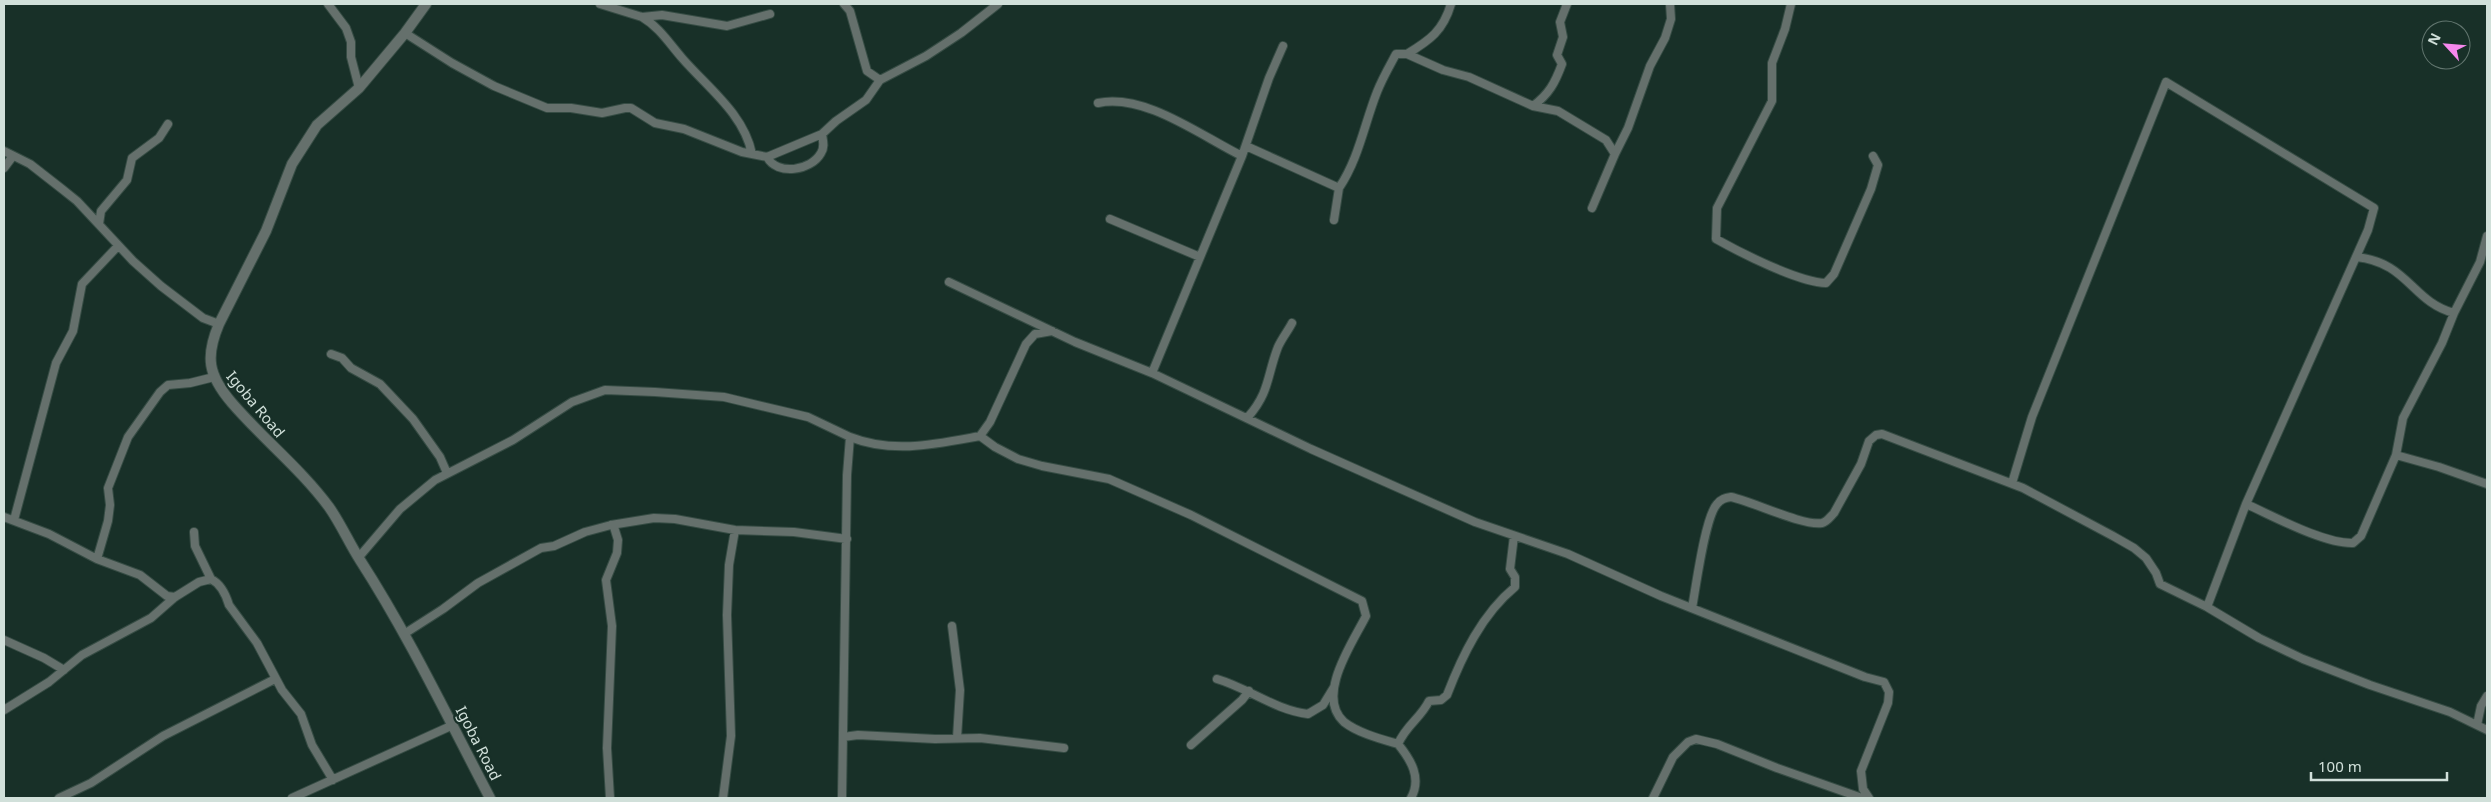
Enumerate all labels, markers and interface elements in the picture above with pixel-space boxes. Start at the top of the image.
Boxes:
north arrow [2421,20,2471,70]
text: N [2423,30,2445,48]
street label: Igoba Road [222,367,290,441]
street label: Igoba Road [452,702,506,784]
scale bar [2311,750,2447,782]
text: 100 m [2318,756,2362,776]

